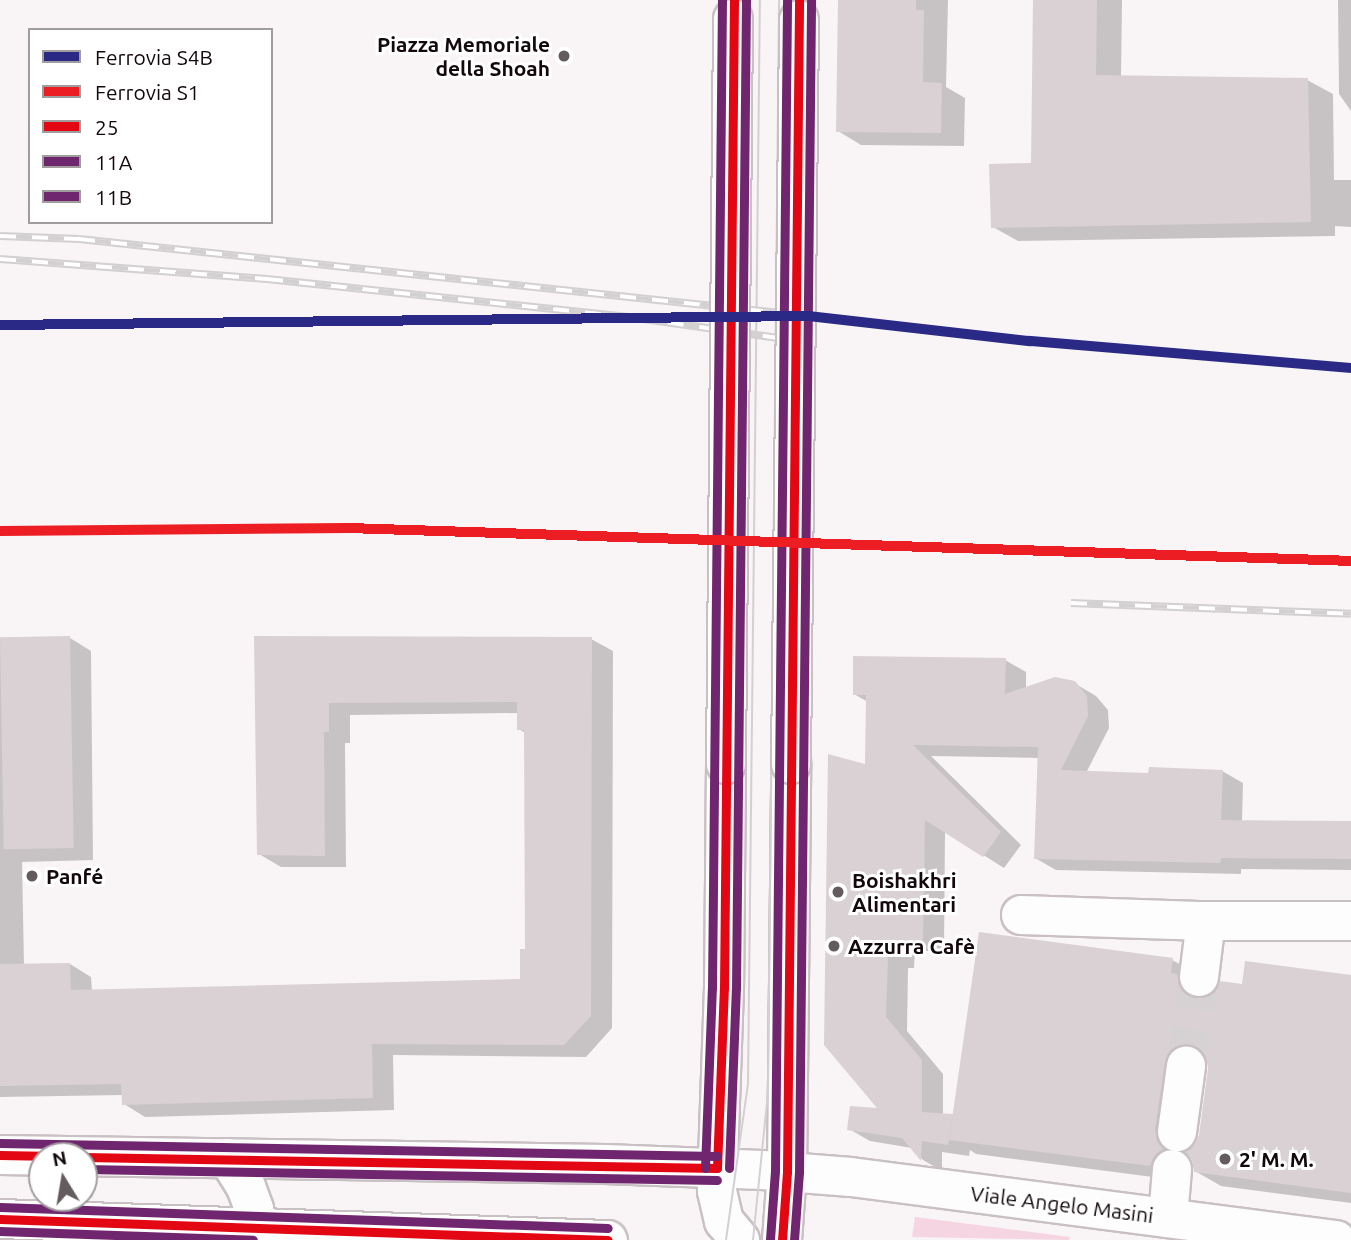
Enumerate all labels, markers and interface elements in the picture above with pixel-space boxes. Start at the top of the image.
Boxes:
legend [28,28,273,224]
place label: Piazza Memoriale della Shoah [377,31,550,81]
text: Ferrovia S4B [95,45,213,69]
marker: Piazza Memoriale della Shoah [556,48,572,64]
text: Ferrovia S1 [95,80,200,104]
text: 25 [95,115,119,139]
text: 11A [95,150,132,174]
text: 11B [95,185,132,209]
place label: Panfé [46,863,103,889]
place label: Boishakhri Alimentari [852,867,957,917]
marker: Panfé [24,868,40,884]
marker: Boishakhri Alimentari [830,884,846,900]
place label: Azzurra Cafè [848,933,975,959]
marker: Azzurra Cafè [826,938,842,954]
north arrow [28,1142,98,1212]
text: N [50,1146,68,1171]
place label: 2' M. M. [1239,1146,1314,1172]
marker: 2' M. M. [1217,1151,1233,1167]
street label: Viale Angelo Masini [969,1180,1155,1228]

